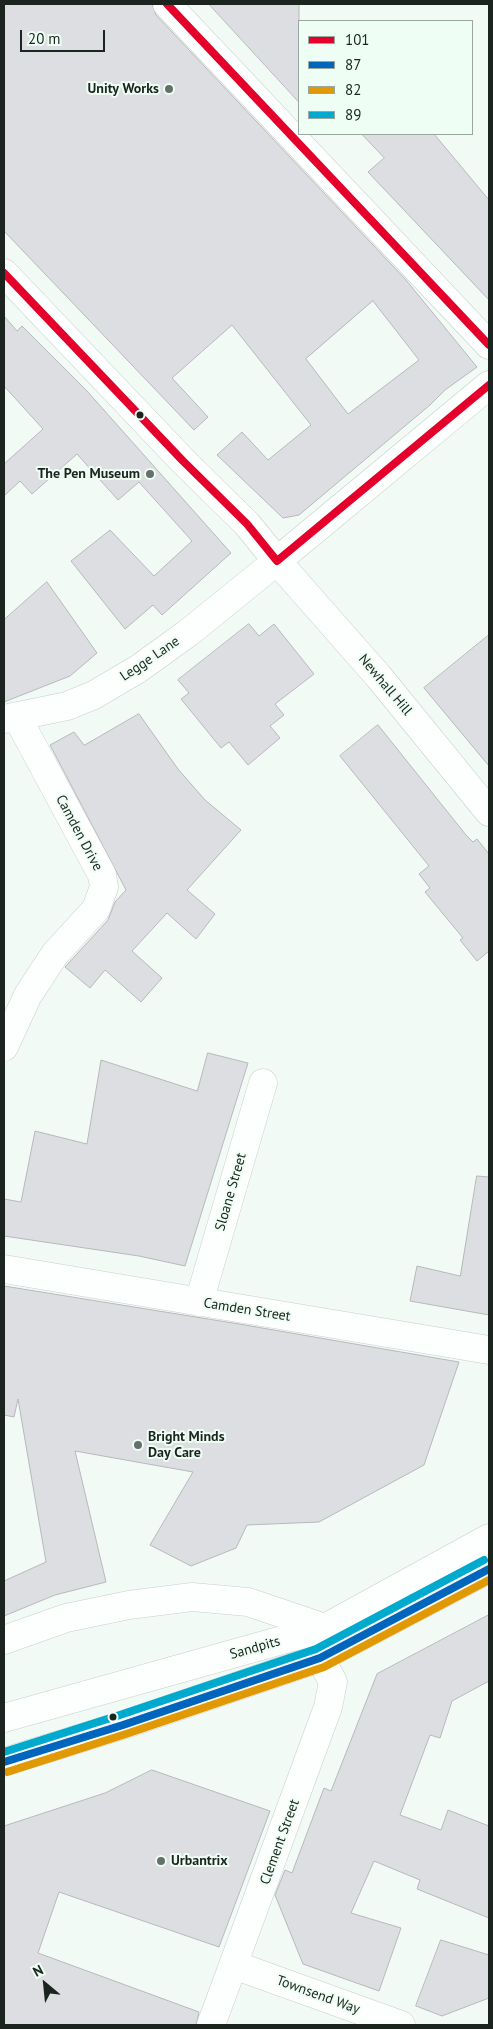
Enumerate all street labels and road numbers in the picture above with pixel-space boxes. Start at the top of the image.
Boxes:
street label: Legge Lane [117,633,183,685]
street label: Newhall Hill [355,651,415,719]
street label: Camden Drive [52,792,106,874]
street label: Sloane Street [212,1151,250,1233]
street label: Camden Street [202,1295,292,1325]
street label: Sandpits [228,1633,282,1663]
street label: Clement Street [257,1797,303,1887]
street label: Townsend Way [274,1972,362,2018]

